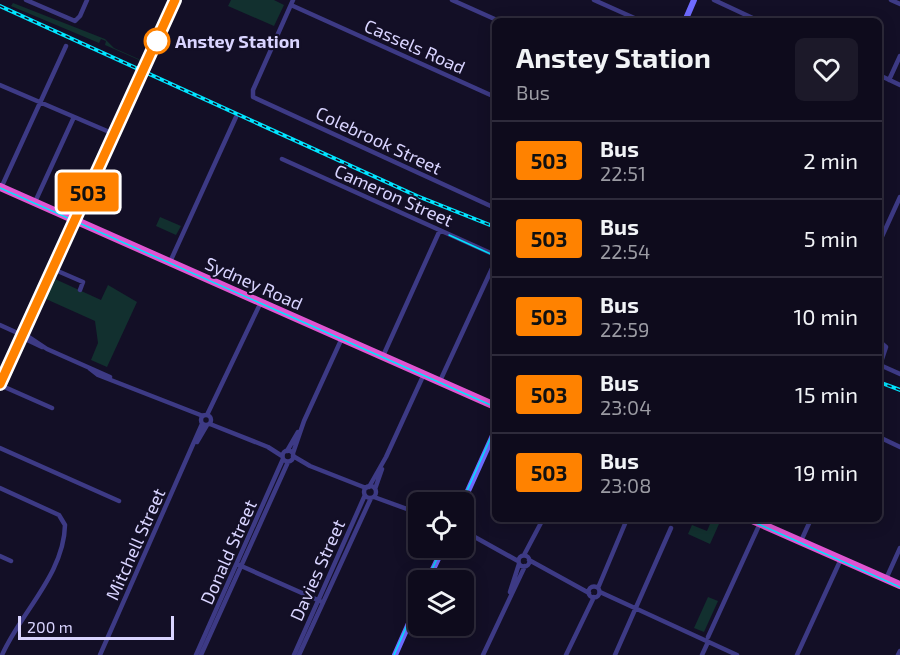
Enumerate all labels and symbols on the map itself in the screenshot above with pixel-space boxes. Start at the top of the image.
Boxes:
street label: Cassels Road [361,14,469,78]
marker: Anstey Station [144,28,170,54]
place label: Anstey Station [175,30,300,52]
street label: Colebrook Street [313,101,445,179]
street label: Cameron Street [331,159,457,231]
line badge: 503 [54,172,122,212]
street label: Sydney Road [202,252,306,314]
street label: Mitchell Street [100,484,170,603]
street label: Donald Street [195,496,261,608]
street label: Davies Street [285,516,349,624]
scale bar [18,613,174,640]

